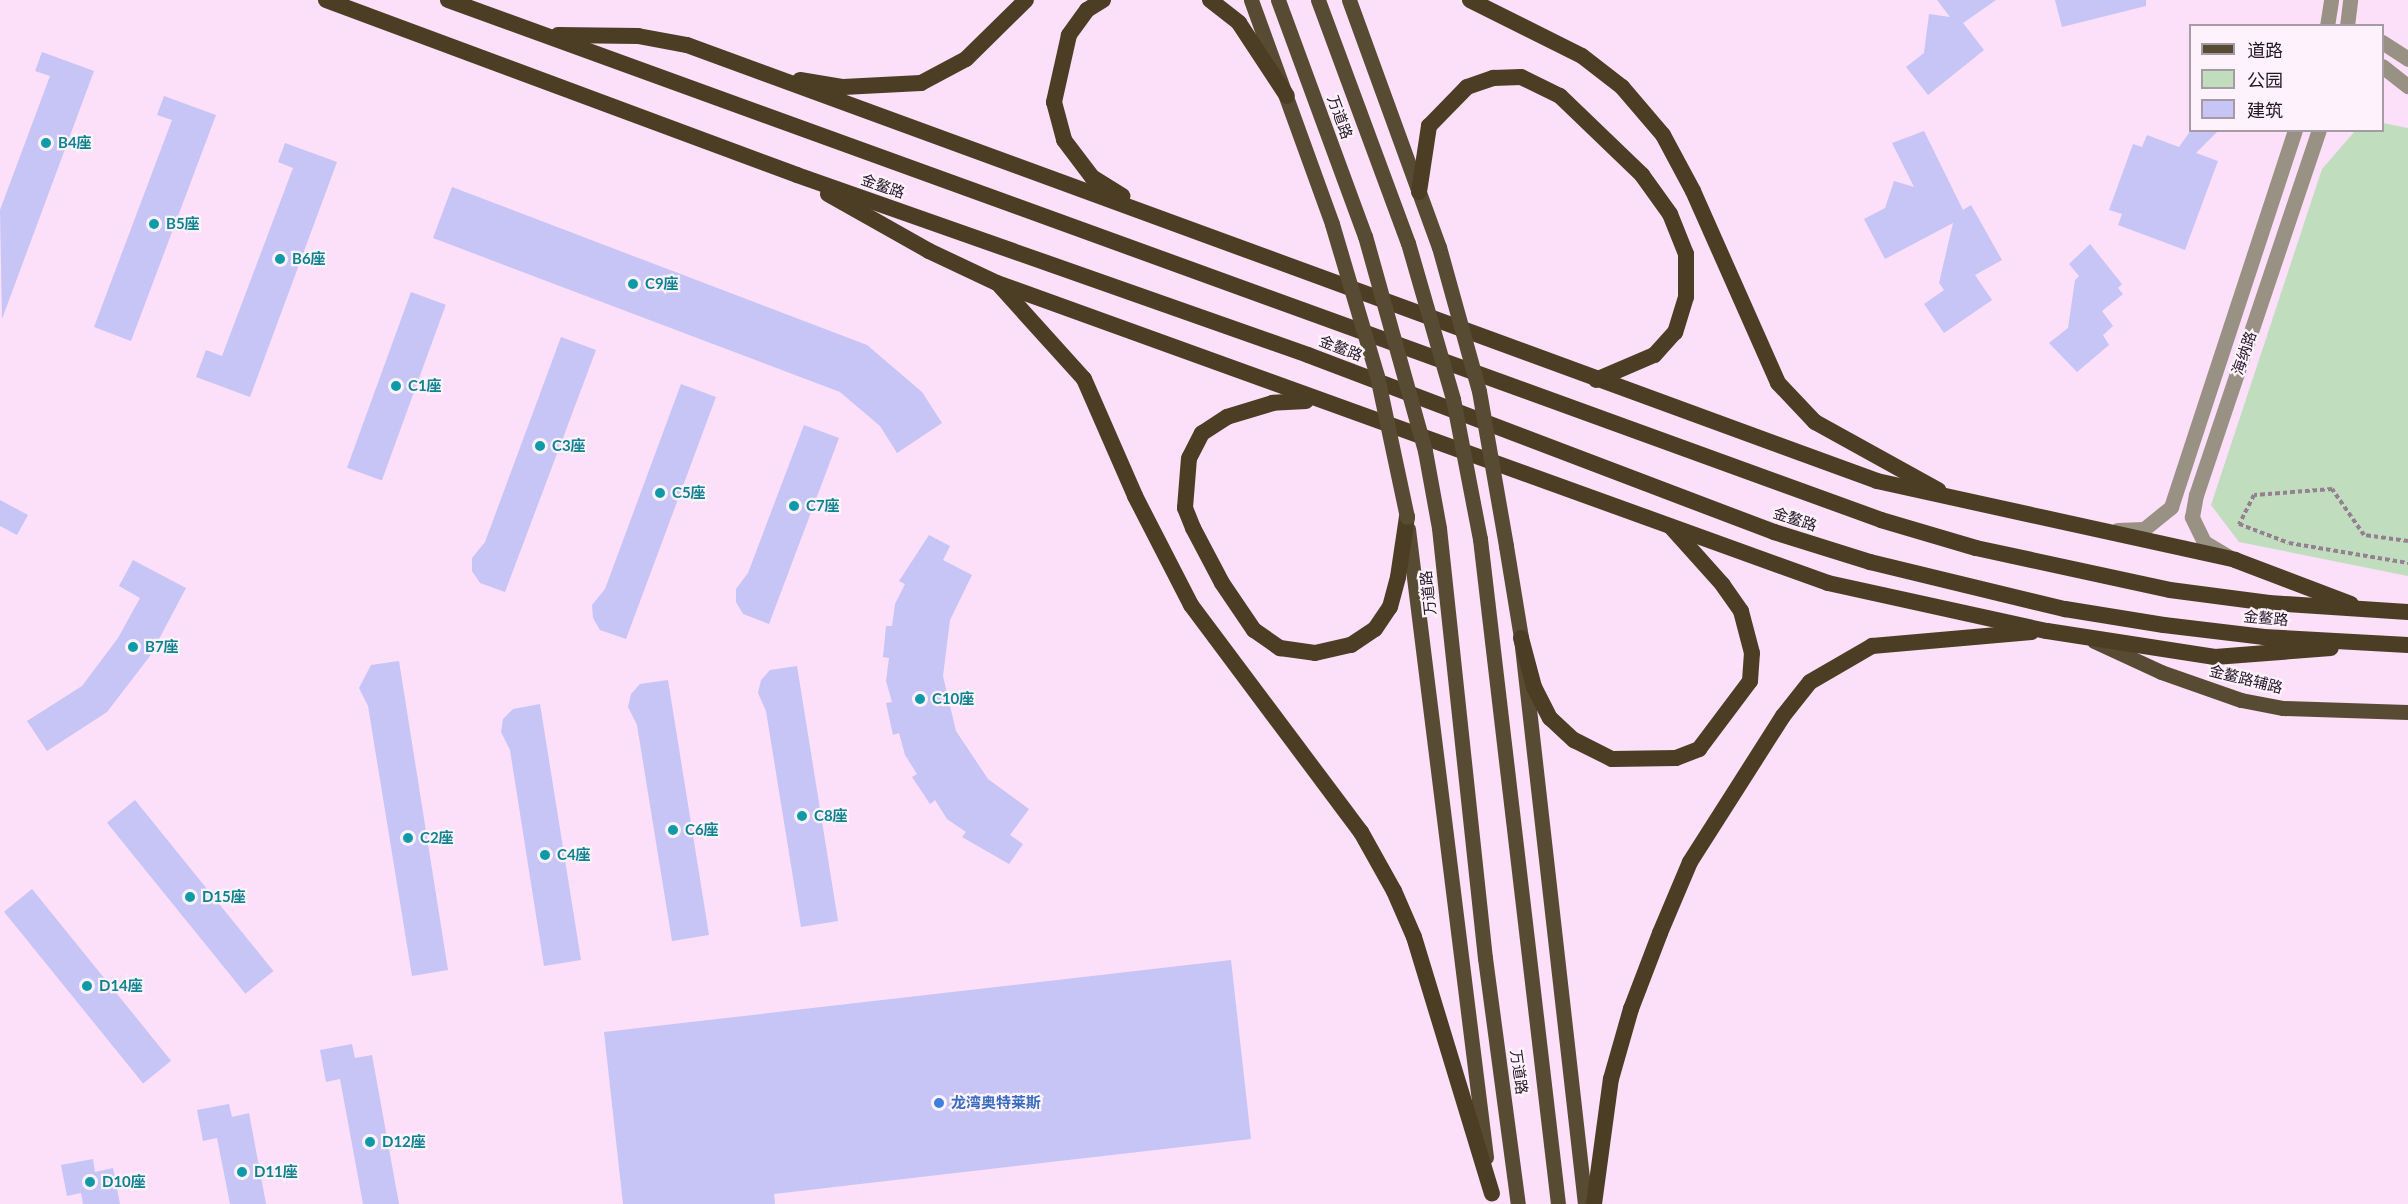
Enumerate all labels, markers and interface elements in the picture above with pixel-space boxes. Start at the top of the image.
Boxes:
legend [2189,24,2384,132]
text: 道路 [2247,39,2283,61]
text: 公园 [2247,69,2283,91]
street label: 万道路 [1324,93,1356,141]
text: 建筑 [2247,99,2283,121]
place label: B4座 [58,134,92,152]
marker: B4座 [39,136,53,150]
street label: 金鳌路 [859,170,907,202]
place label: B5座 [166,215,200,233]
marker: B5座 [147,217,161,231]
place label: B6座 [292,250,326,268]
marker: B6座 [273,252,287,266]
place label: C9座 [645,275,679,293]
marker: C9座 [626,277,640,291]
street label: 海纳路 [2228,329,2260,377]
street label: 金鳌路 [1317,332,1365,364]
place label: C1座 [408,377,442,395]
marker: C1座 [389,379,403,393]
place label: C3座 [552,437,586,455]
marker: C3座 [533,439,547,453]
place label: C5座 [672,484,706,502]
marker: C5座 [653,486,667,500]
place label: C7座 [806,497,840,515]
marker: C7座 [787,499,801,513]
street label: 金鳌路 [1771,503,1819,535]
street label: 万道路 [1417,570,1439,616]
street label: 金鳌路 [2243,607,2289,629]
place label: B7座 [145,638,179,656]
marker: B7座 [126,640,140,654]
street label: 金鳌路辅路 [2207,661,2285,697]
place label: C10座 [932,690,974,708]
marker: C10座 [913,692,927,706]
place label: C8座 [814,807,848,825]
marker: C8座 [795,809,809,823]
place label: C6座 [685,821,719,839]
marker: C6座 [666,823,680,837]
place label: C2座 [420,829,454,847]
marker: C2座 [401,831,415,845]
place label: C4座 [557,846,591,864]
marker: C4座 [538,848,552,862]
place label: D15座 [202,888,246,906]
marker: D15座 [183,890,197,904]
place label: D14座 [99,977,143,995]
marker: D14座 [80,979,94,993]
street label: 万道路 [1507,1048,1531,1096]
place label: 龙湾奥特莱斯 [951,1094,1041,1112]
marker: 龙湾奥特莱斯 [932,1096,946,1110]
place label: D12座 [382,1133,426,1151]
marker: D12座 [363,1135,377,1149]
place label: D11座 [254,1163,298,1181]
marker: D11座 [235,1165,249,1179]
place label: D10座 [102,1173,146,1191]
marker: D10座 [83,1175,97,1189]

